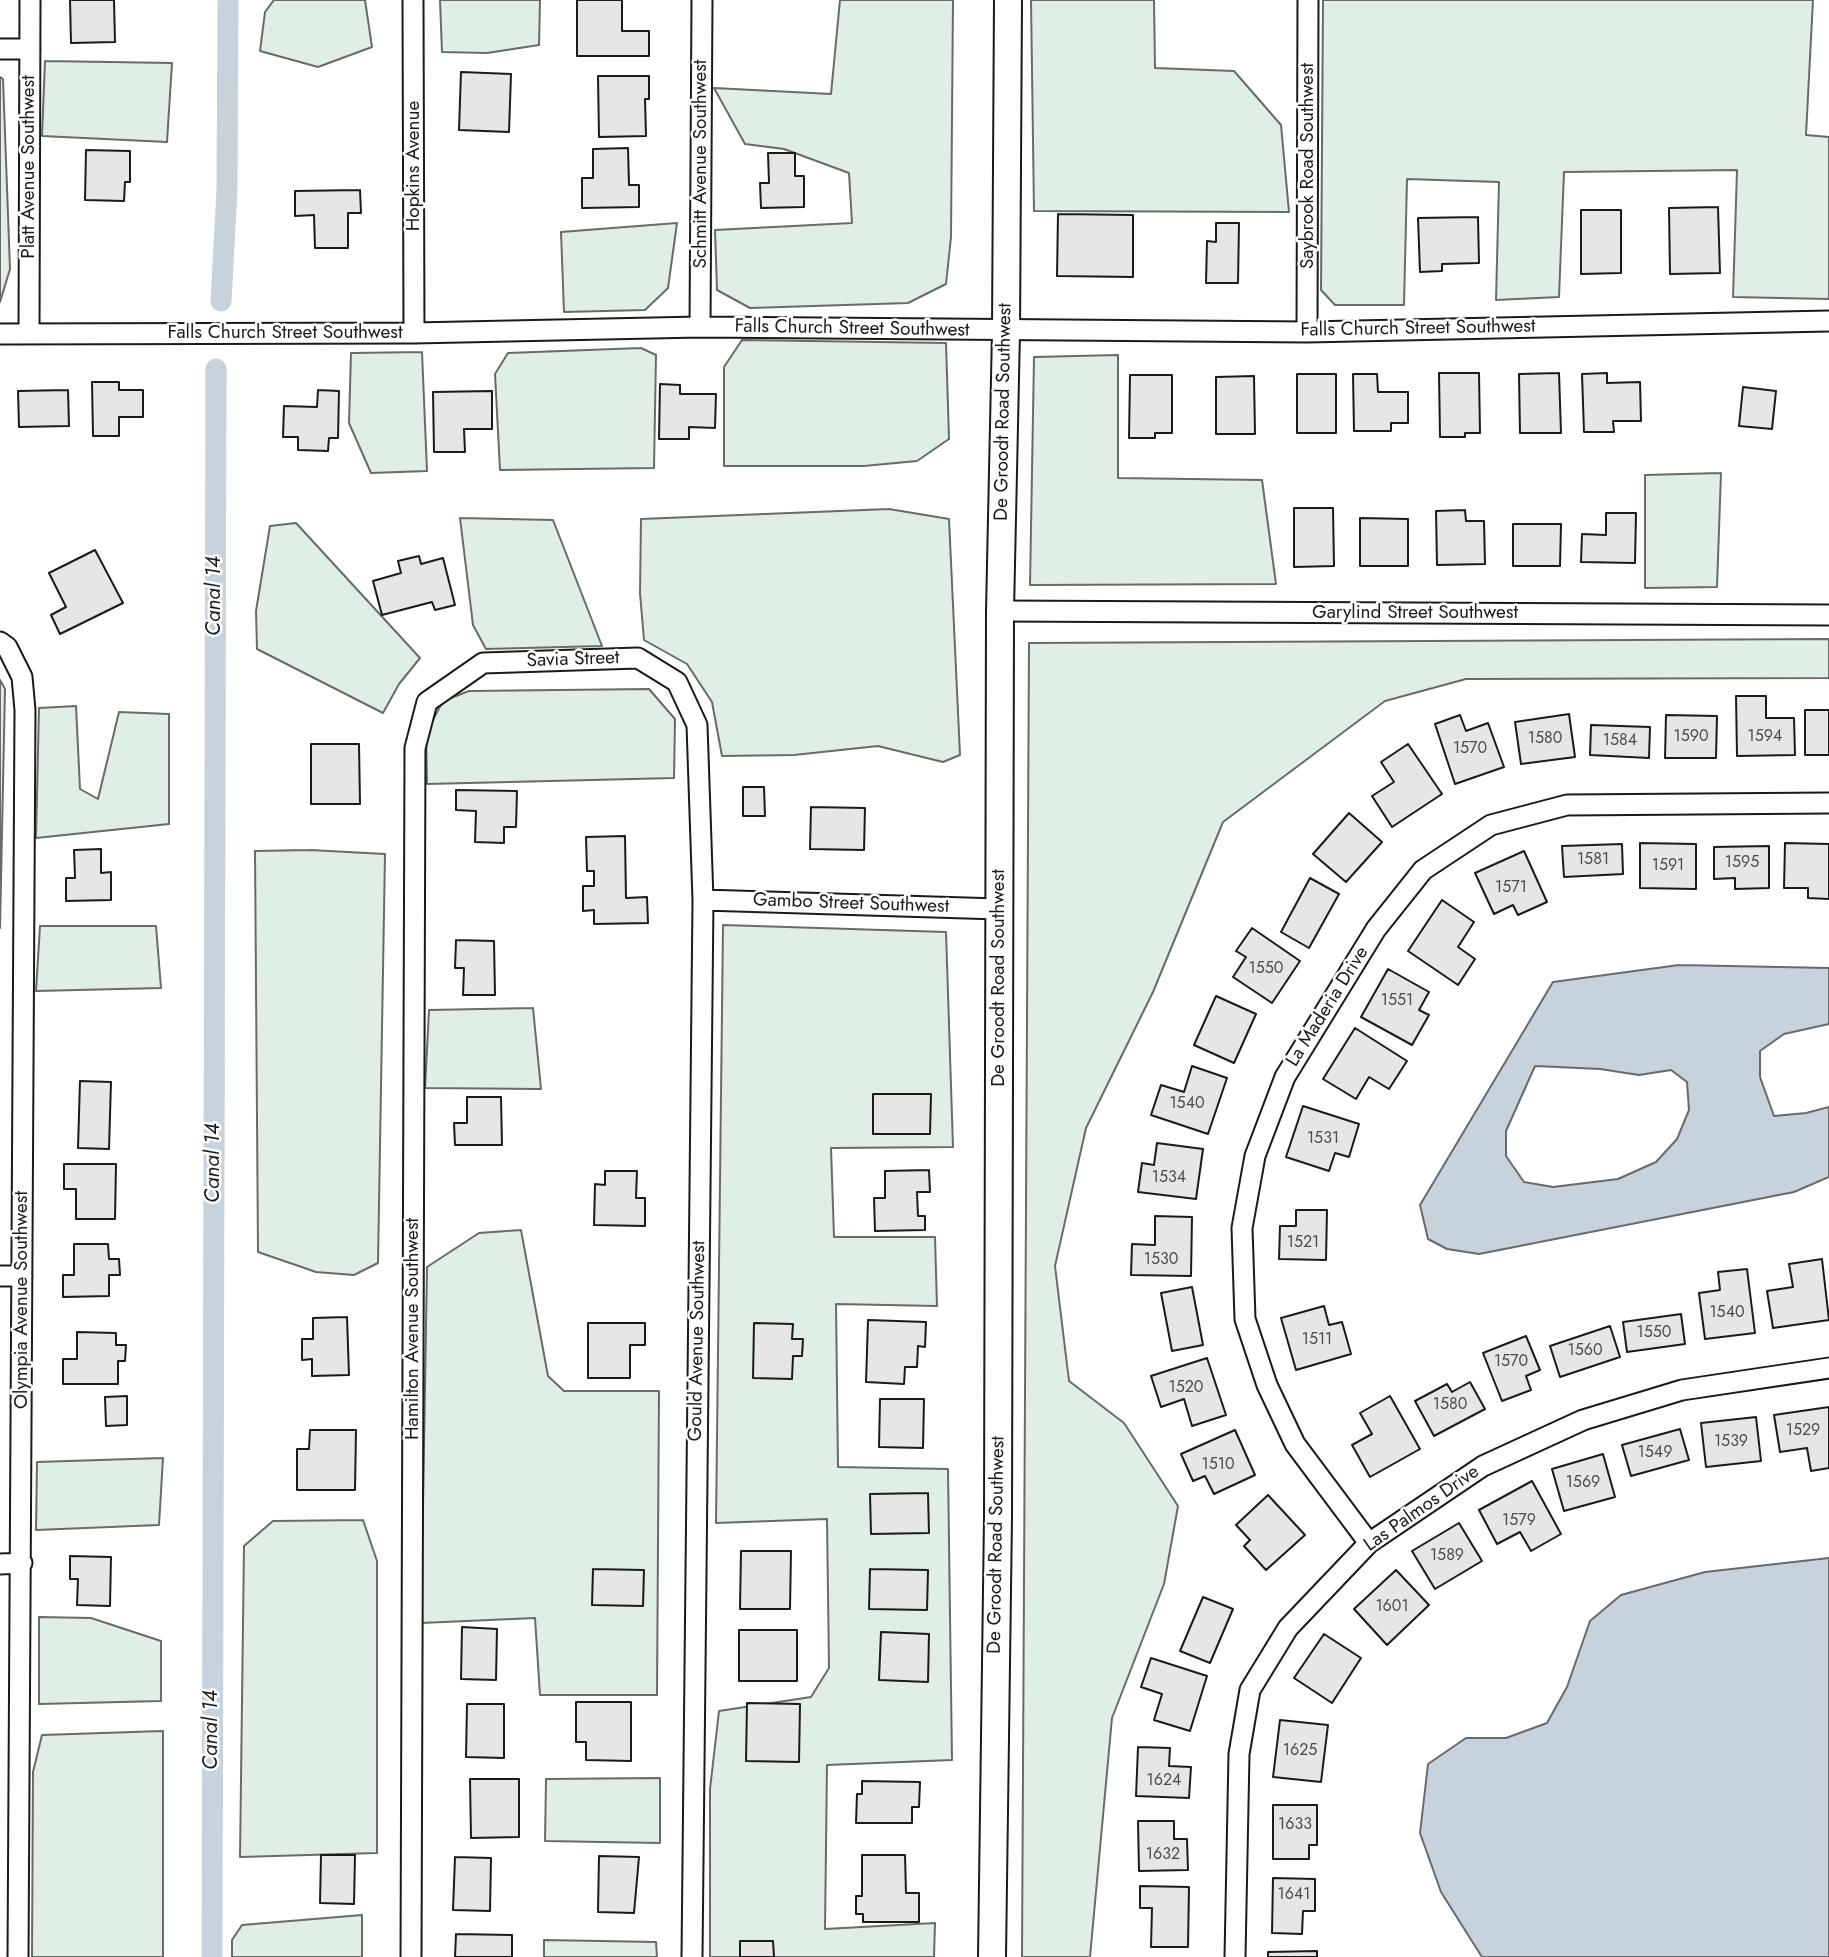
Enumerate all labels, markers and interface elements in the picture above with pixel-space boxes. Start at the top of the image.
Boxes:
street label: Schmitt Avenue Southwest [690,60,712,268]
street label: Saybrook Road Southwest [1297,63,1319,269]
street label: Platt Avenue Southwest [18,75,40,259]
street label: Hopkins Avenue [403,101,425,231]
street label: De Groodt Road Southwest [991,303,1017,521]
street label: Falls Church Street Southwest [734,316,970,342]
street label: Falls Church Street Southwest [1300,316,1536,342]
street label: Falls Church Street Southwest [168,322,402,344]
water label: Canal 14 [202,556,228,636]
street label: Garylind Street Southwest [1312,602,1518,624]
street label: Savia Street [526,647,620,673]
house number: 1590 [1673,727,1709,747]
house number: 1594 [1748,727,1782,747]
house number: 1580 [1528,729,1562,749]
house number: 1584 [1603,731,1637,751]
house number: 1570 [1453,739,1487,759]
house number: 1581 [1577,850,1609,870]
house number: 1595 [1725,853,1759,873]
house number: 1591 [1652,856,1684,876]
street label: De Groodt Road Southwest [988,869,1010,1087]
house number: 1571 [1495,878,1527,898]
street label: Gambo Street Southwest [752,889,950,919]
street label: La Maderia Drive [1282,943,1374,1071]
house number: 1550 [1249,959,1283,979]
house number: 1551 [1381,991,1413,1011]
house number: 1540 [1169,1094,1205,1114]
water label: Canal 14 [201,1123,227,1203]
house number: 1531 [1307,1129,1339,1149]
house number: 1534 [1152,1168,1186,1188]
street label: Olympia Avenue Southwest [11,1191,33,1409]
street label: Hamilton Avenue Southwest [402,1218,424,1440]
house number: 1521 [1287,1233,1319,1253]
street label: Gould Avenue Southwest [685,1240,711,1442]
house number: 1530 [1144,1250,1178,1270]
house number: 1540 [1709,1303,1745,1323]
house number: 1550 [1637,1323,1671,1343]
house number: 1511 [1302,1330,1332,1350]
house number: 1560 [1567,1341,1603,1361]
house number: 1570 [1494,1352,1528,1372]
house number: 1520 [1169,1378,1203,1398]
house number: 1580 [1433,1395,1467,1415]
house number: 1529 [1786,1421,1820,1441]
house number: 1539 [1714,1432,1748,1452]
street label: De Groodt Road Southwest [984,1436,1010,1654]
house number: 1549 [1638,1443,1672,1463]
house number: 1510 [1201,1455,1235,1475]
street label: Las Palmos Drive [1360,1461,1484,1557]
house number: 1569 [1566,1473,1600,1493]
house number: 1579 [1502,1511,1536,1531]
house number: 1589 [1430,1546,1464,1566]
house number: 1601 [1375,1597,1409,1617]
water label: Canal 14 [199,1690,225,1770]
house number: 1625 [1283,1741,1317,1761]
house number: 1624 [1147,1771,1181,1791]
house number: 1633 [1278,1815,1312,1835]
house number: 1632 [1146,1845,1180,1865]
house number: 1641 [1278,1885,1310,1905]

